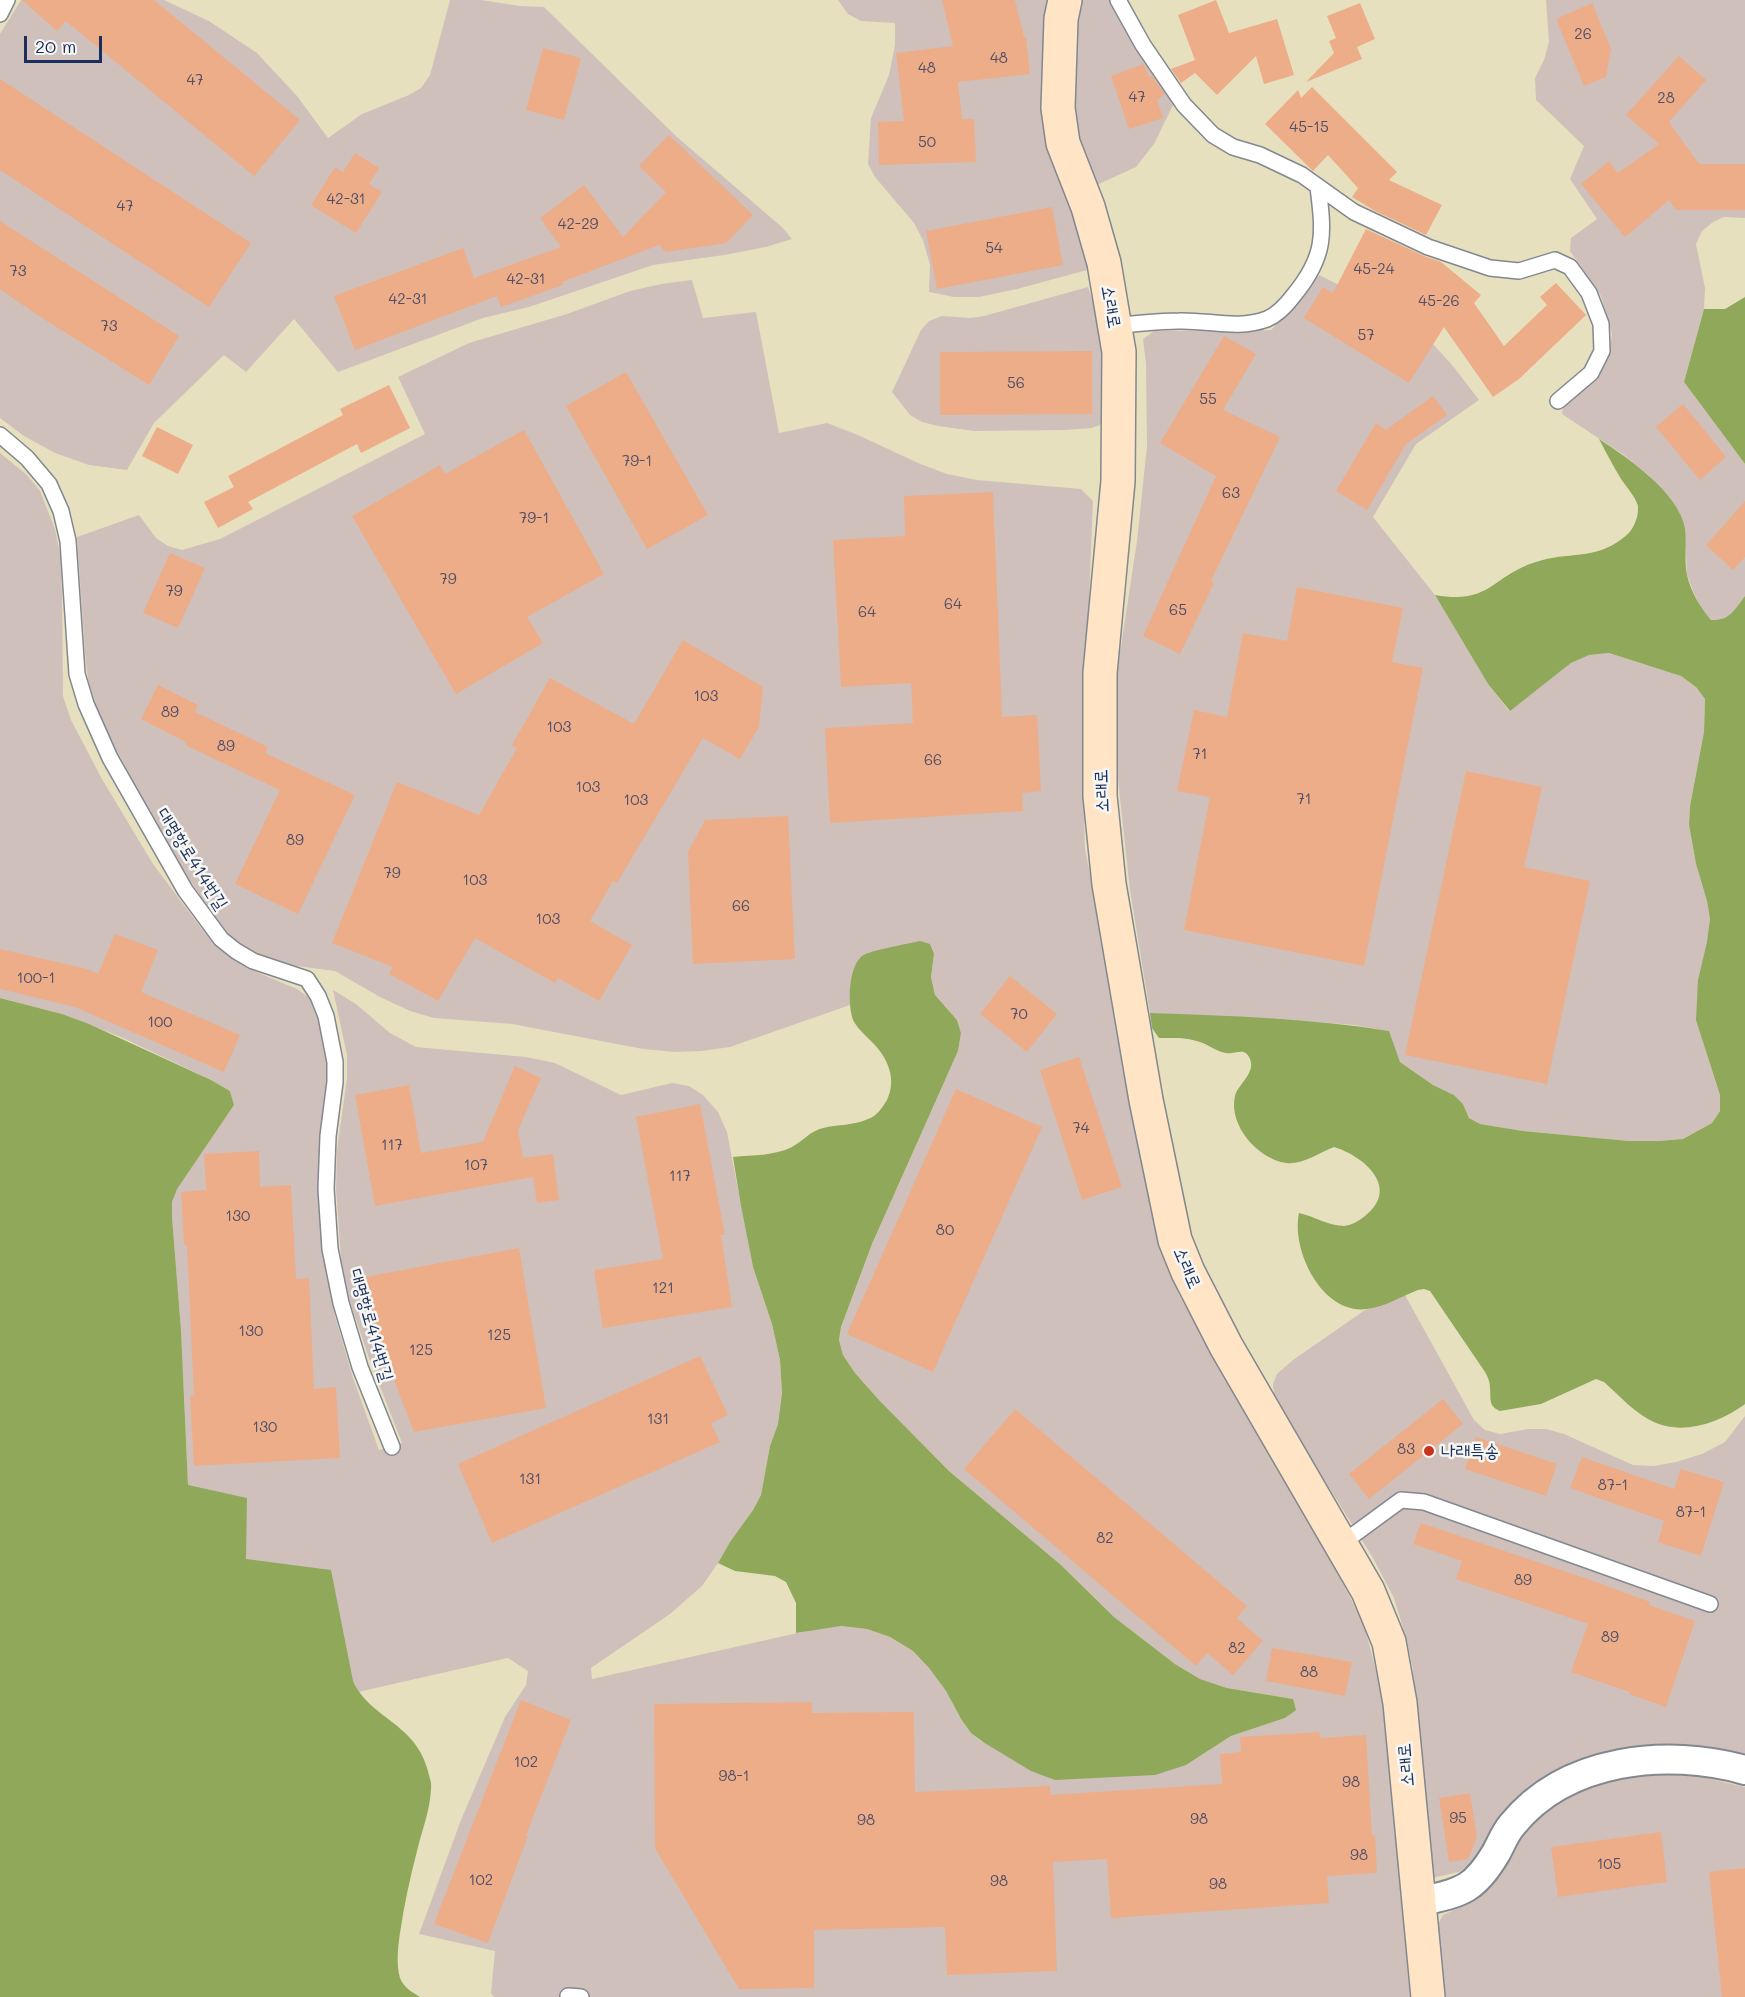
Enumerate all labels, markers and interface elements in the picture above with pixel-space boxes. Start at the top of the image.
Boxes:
scale bar [27,24,105,62]
house number: 26 [1574,25,1592,43]
text: 20 m [35,34,76,58]
house number: 48 [990,49,1008,67]
house number: 48 [918,59,936,77]
house number: 47 [186,71,204,89]
house number: 47 [1128,88,1146,106]
house number: 28 [1657,89,1675,107]
house number: 45-15 [1289,118,1329,136]
house number: 50 [918,133,936,151]
house number: 42-31 [327,190,365,208]
house number: 47 [116,197,134,215]
house number: 42-29 [558,215,598,233]
house number: 54 [985,239,1003,257]
house number: 45-24 [1353,260,1395,278]
house number: 73 [9,262,27,280]
house number: 42-31 [507,270,545,288]
street label: 소래로 [1097,284,1125,330]
house number: 42-31 [389,290,427,308]
house number: 45-26 [1418,292,1460,310]
house number: 73 [100,317,118,335]
house number: 57 [1357,326,1375,344]
house number: 56 [1007,374,1025,392]
house number: 55 [1199,390,1217,408]
house number: 79-1 [622,452,652,470]
house number: 63 [1222,484,1240,502]
house number: 79-1 [519,509,549,527]
house number: 79 [439,570,457,588]
house number: 79 [165,582,183,600]
house number: 64 [944,595,962,613]
house number: 65 [1169,601,1187,619]
house number: 64 [858,603,876,621]
house number: 103 [694,687,718,705]
house number: 89 [161,703,179,721]
house number: 103 [547,718,571,736]
house number: 89 [217,737,235,755]
house number: 71 [1192,745,1208,763]
house number: 66 [924,751,942,769]
street label: 소래로 [1090,769,1114,813]
house number: 103 [576,778,600,796]
house number: 71 [1296,790,1312,808]
house number: 103 [624,791,648,809]
street label: 대명항로414번길 [152,804,232,914]
house number: 89 [286,831,304,849]
house number: 79 [383,864,401,882]
house number: 103 [463,871,487,889]
house number: 66 [732,897,750,915]
house number: 103 [536,910,560,928]
house number: 100-1 [17,969,55,987]
house number: 70 [1010,1005,1028,1023]
house number: 100 [147,1013,173,1031]
house number: 74 [1072,1119,1090,1137]
house number: 117 [381,1136,403,1154]
house number: 107 [464,1156,488,1174]
house number: 117 [669,1167,691,1185]
house number: 130 [226,1207,250,1225]
house number: 80 [936,1221,954,1239]
street label: 소래로 [1169,1244,1205,1292]
street label: 대명항로414번길 [345,1266,397,1384]
house number: 121 [652,1279,674,1297]
house number: 130 [239,1322,263,1340]
house number: 125 [487,1326,511,1344]
house number: 125 [409,1341,433,1359]
house number: 131 [647,1410,669,1428]
house number: 130 [253,1418,277,1436]
house number: 83 [1397,1440,1415,1458]
place label: 나래특송 [1441,1440,1499,1462]
marker: 나래특송 [1422,1444,1436,1458]
house number: 131 [519,1470,541,1488]
house number: 87-1 [1598,1476,1628,1494]
house number: 87-1 [1676,1503,1706,1521]
house number: 82 [1096,1529,1114,1547]
house number: 89 [1514,1571,1532,1589]
house number: 89 [1601,1628,1619,1646]
house number: 82 [1228,1639,1246,1657]
house number: 88 [1300,1663,1318,1681]
street label: 소래로 [1393,1742,1419,1788]
house number: 102 [514,1753,538,1771]
house number: 98-1 [719,1767,749,1785]
house number: 98 [1342,1773,1360,1791]
house number: 95 [1449,1809,1467,1827]
house number: 98 [1190,1810,1208,1828]
house number: 98 [857,1811,875,1829]
house number: 98 [1350,1846,1368,1864]
house number: 105 [1597,1855,1621,1873]
house number: 102 [469,1871,493,1889]
house number: 98 [990,1872,1008,1890]
house number: 98 [1209,1875,1227,1893]

